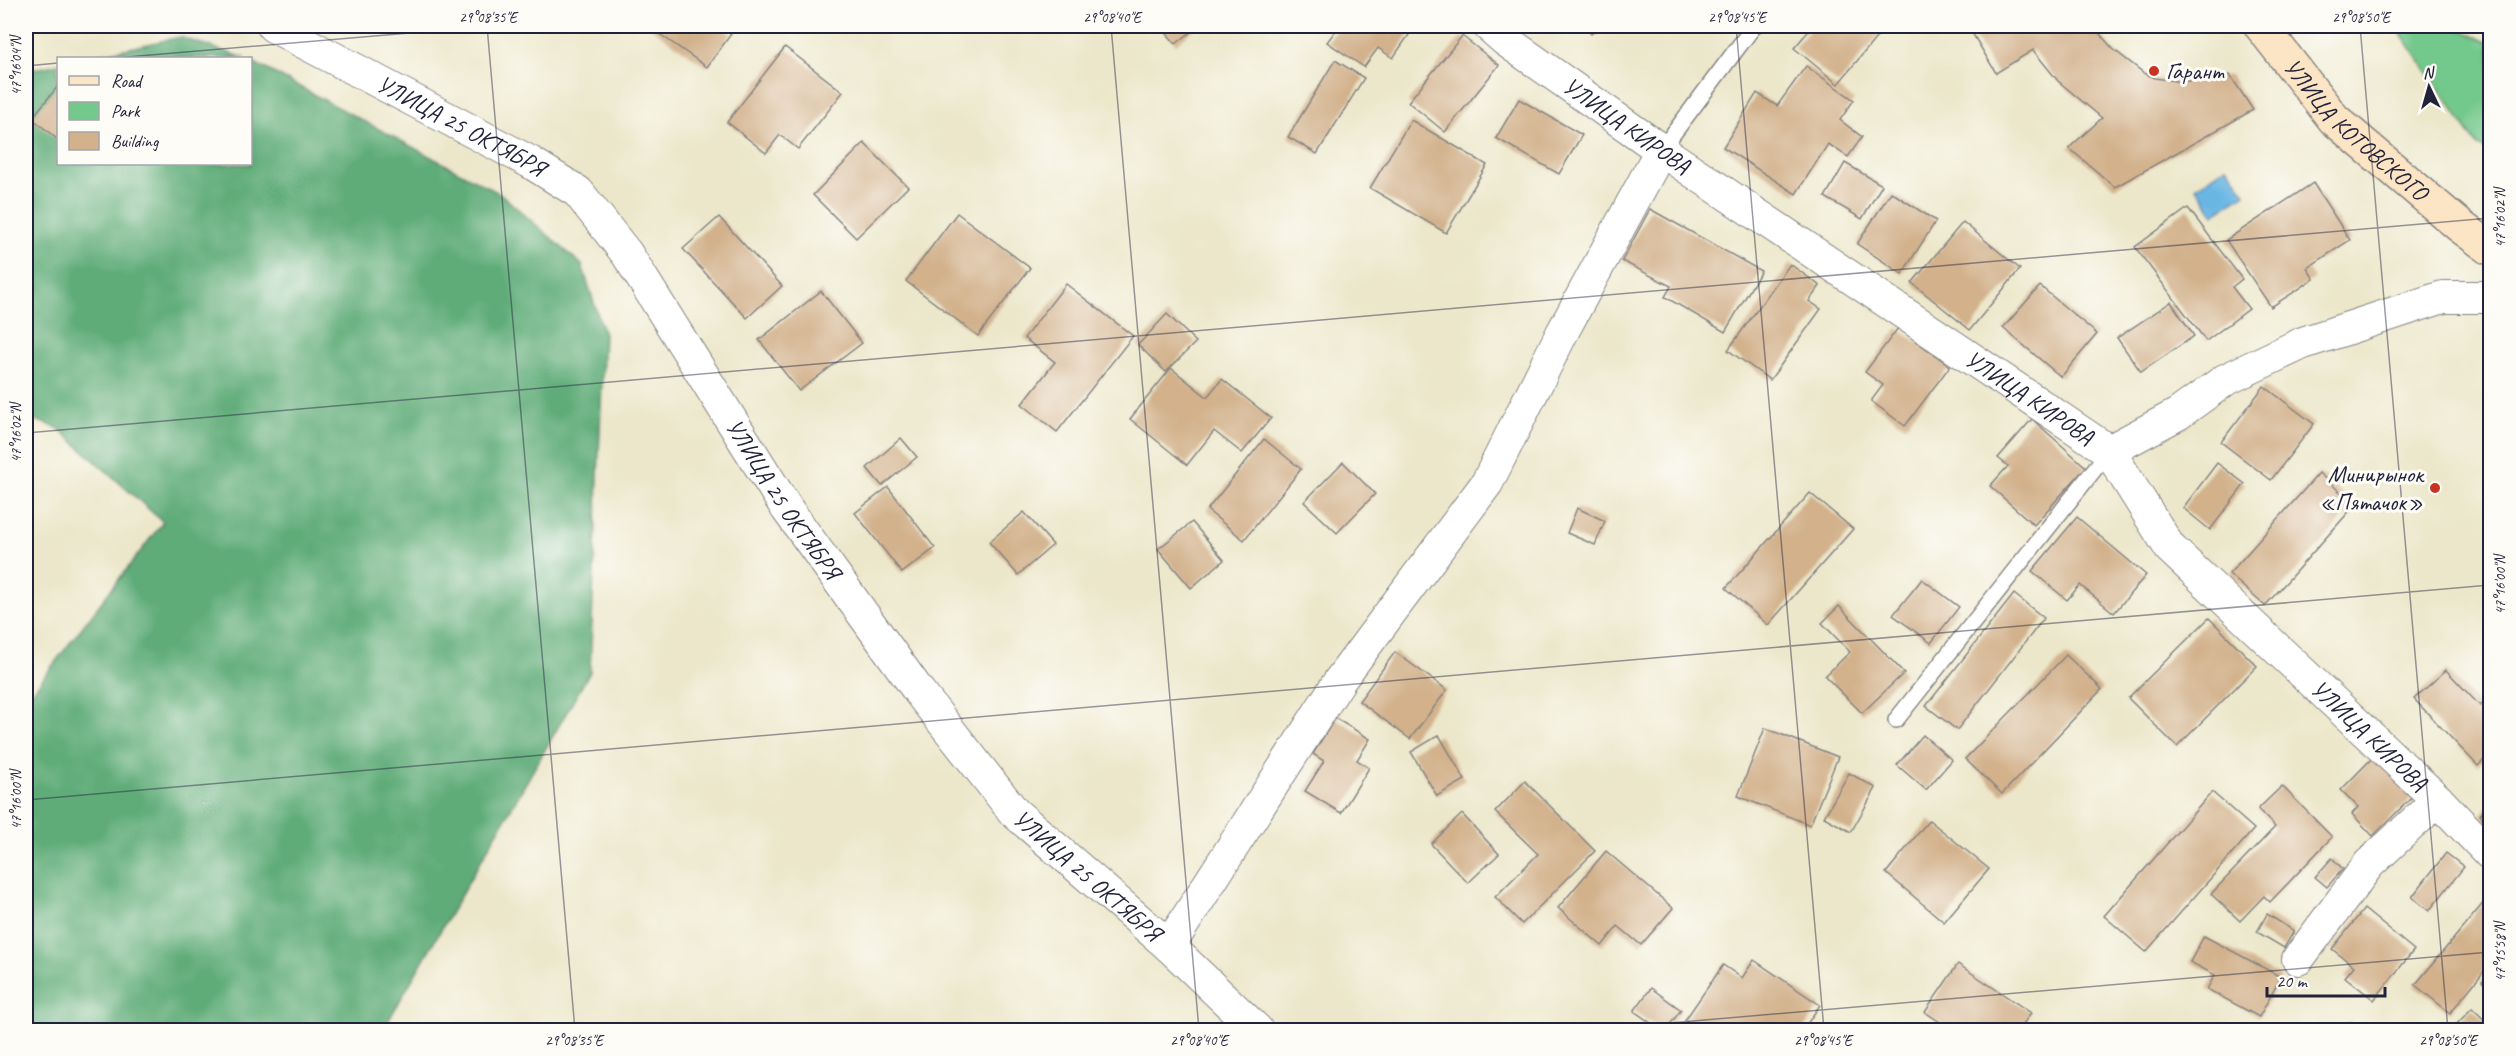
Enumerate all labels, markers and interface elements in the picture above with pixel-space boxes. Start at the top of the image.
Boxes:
text: 29°08'35"E [459,8,519,27]
text: 29°08'40"E [1083,8,1143,27]
text: 29°08'45"E [1708,8,1768,27]
text: 29°08'50"E [2332,8,2392,27]
text: 47°16'04"N [7,33,26,96]
street label: УЛИЦА КОТОВСКОГО [2277,52,2436,209]
place label: Гарант [2166,56,2225,86]
legend [57,57,252,165]
north arrow [2399,57,2459,117]
text: N [2422,62,2437,83]
marker: Гарант [2147,64,2161,78]
street label: УЛИЦА 25 ОКТЯБРЯ [372,69,554,185]
text: Road [111,70,144,92]
street label: УЛИЦА КИРОВА [1557,71,1697,181]
text: Park [111,100,141,122]
text: Building [111,130,160,152]
text: 47°16'02"N [2491,185,2510,248]
street label: УЛИЦА КИРОВА [1959,344,2100,452]
text: 47°16'02"N [7,400,26,463]
street label: УЛИЦА 25 ОКТЯБРЯ [719,413,850,588]
place label: Минирынок «Пятачок» [2319,459,2425,517]
marker: Минирынок «Пятачок» [2428,481,2442,495]
text: 47°16'00"N [2491,552,2510,615]
street label: УЛИЦА КИРОВА [2305,673,2434,798]
text: 47°16'00"N [7,767,26,830]
street label: УЛИЦА 25 ОКТЯБРЯ [1007,803,1170,950]
text: 47°15'58"N [2491,919,2510,982]
scale bar [2267,960,2386,998]
text: 20 m [2276,970,2309,992]
text: 29°08'35"E [545,1031,605,1050]
text: 29°08'40"E [1170,1031,1230,1050]
text: 29°08'45"E [1794,1031,1854,1050]
text: 29°08'50"E [2419,1031,2479,1050]

